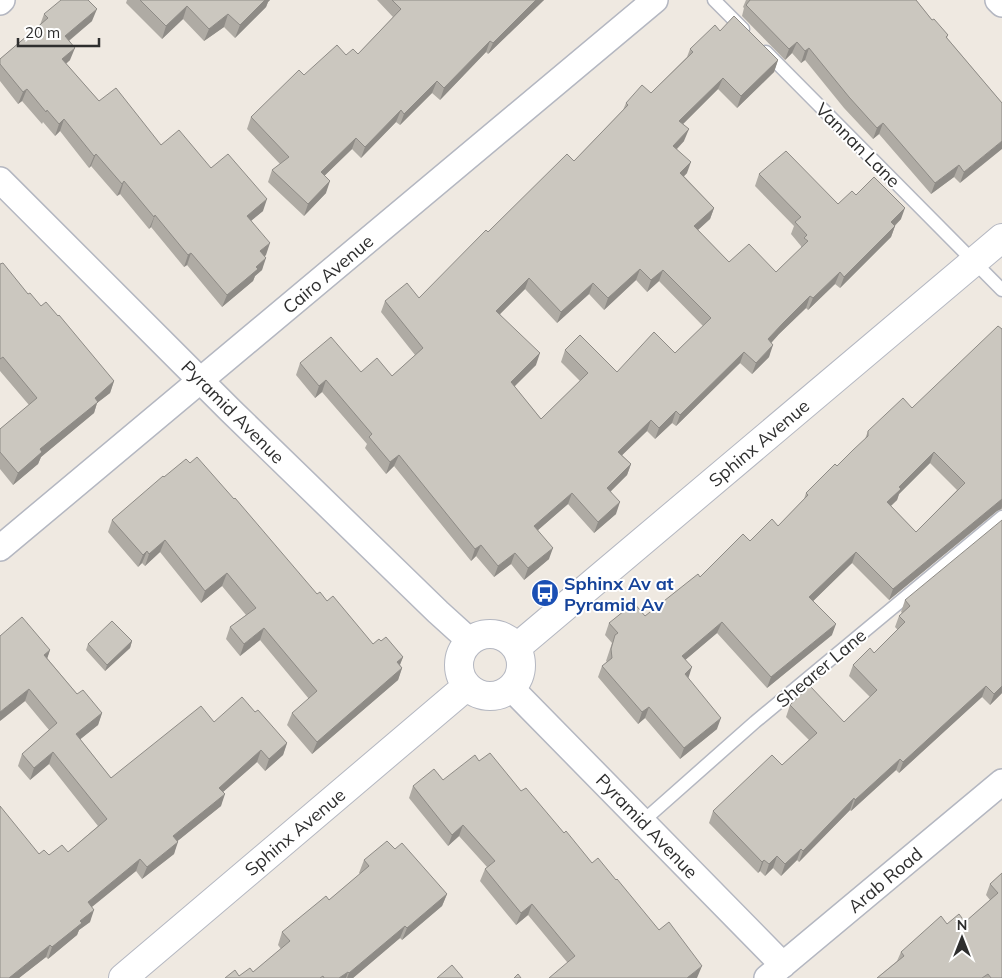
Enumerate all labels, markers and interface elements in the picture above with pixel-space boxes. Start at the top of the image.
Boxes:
scale bar [18,15,99,47]
text: 20 m [25,23,60,42]
street label: Vannan Lane [811,98,905,192]
street label: Cairo Avenue [278,229,378,319]
street label: Pyramid Avenue [176,355,290,469]
street label: Sphinx Avenue [704,394,814,492]
place label: Sphinx Av at Pyramid Av [564,572,674,616]
bus stop icon: Sphinx Av at Pyramid Av [530,578,560,608]
street label: Shearer Lane [771,624,871,712]
street label: Pyramid Avenue [591,769,703,883]
street label: Sphinx Avenue [240,783,350,881]
street label: Arab Road [843,842,927,918]
north arrow [937,913,987,963]
text: N [957,916,967,934]

